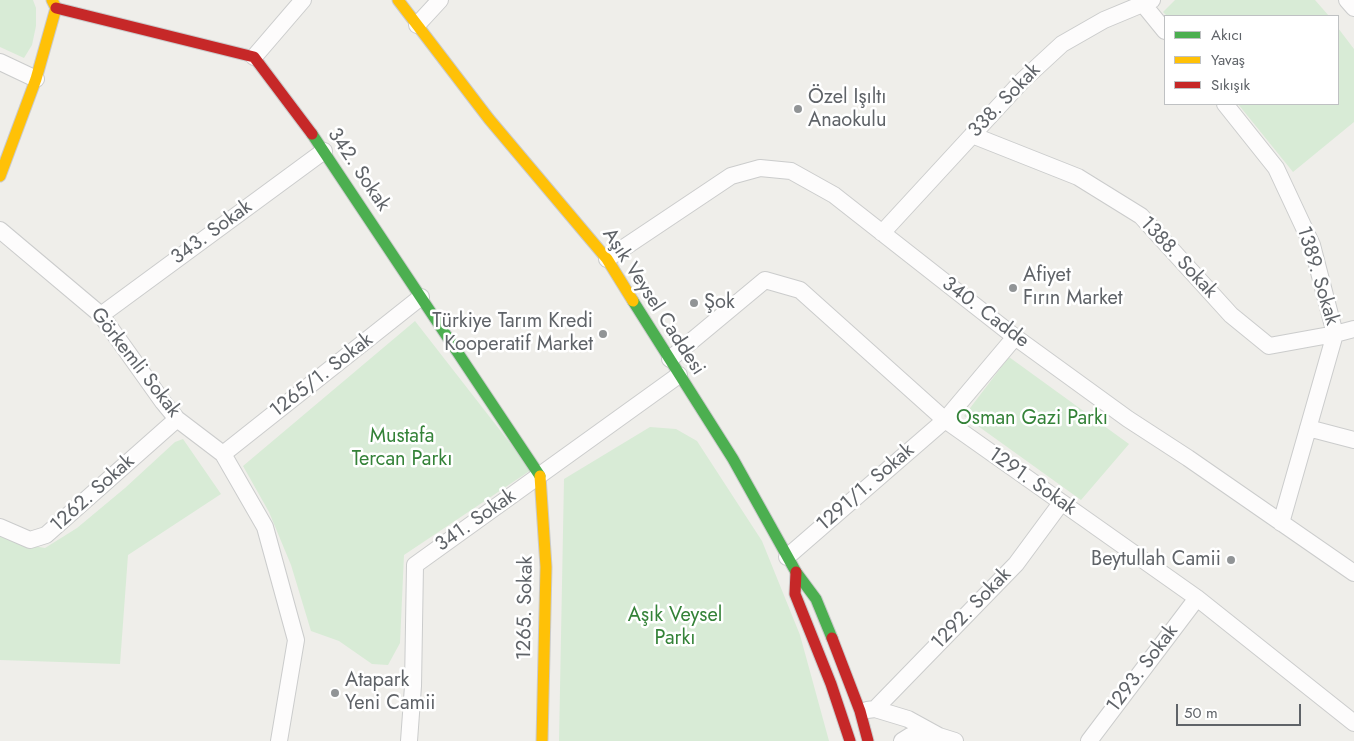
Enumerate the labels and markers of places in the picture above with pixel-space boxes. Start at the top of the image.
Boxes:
place label: Özel Işıltı Anaokulu [808,86,886,133]
marker: Özel Işıltı Anaokulu [792,103,804,115]
place label: Afiyet Fırın Market [1023,264,1123,311]
marker: Afiyet Fırın Market [1007,282,1019,294]
place label: Şok [704,291,735,315]
marker: Şok [688,297,700,309]
place label: Türkiye Tarım Kredi Kooperatif Market [432,310,593,357]
marker: Türkiye Tarım Kredi Kooperatif Market [597,328,609,340]
place label: Beytullah Camii [1091,548,1221,572]
marker: Beytullah Camii [1225,554,1237,566]
place label: Atapark Yeni Camii [345,669,436,716]
marker: Atapark Yeni Camii [329,687,341,699]

